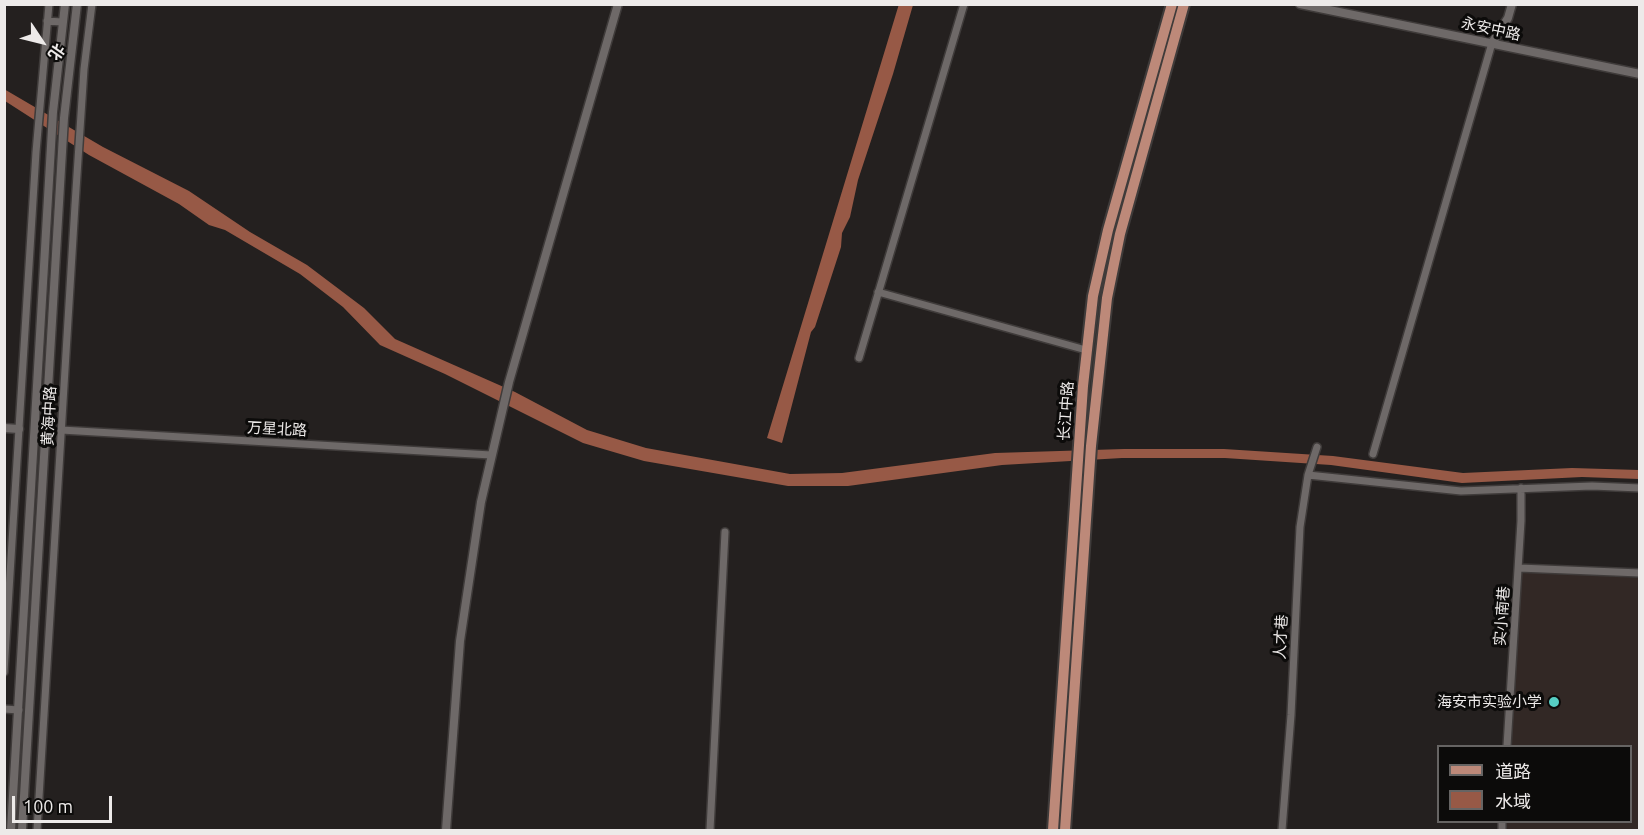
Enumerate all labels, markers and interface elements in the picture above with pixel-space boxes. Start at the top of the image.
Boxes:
north arrow [12,12,72,72]
street label: 永安中路 [1460,14,1522,44]
text: 北 [45,41,69,64]
street label: 长江中路 [1055,380,1077,442]
street label: 黄海中路 [38,386,60,446]
street label: 万星北路 [247,418,307,440]
street label: 实小南巷 [1491,585,1513,647]
street label: 人才巷 [1271,614,1291,660]
place label: 海安市实验小学 [1437,693,1542,711]
marker: 海安市实验小学 [1547,695,1561,709]
legend [1437,745,1632,823]
text: 道路 [1495,761,1531,781]
scale bar [15,784,116,822]
text: 水域 [1495,791,1531,811]
text: 100 m [23,796,73,816]

